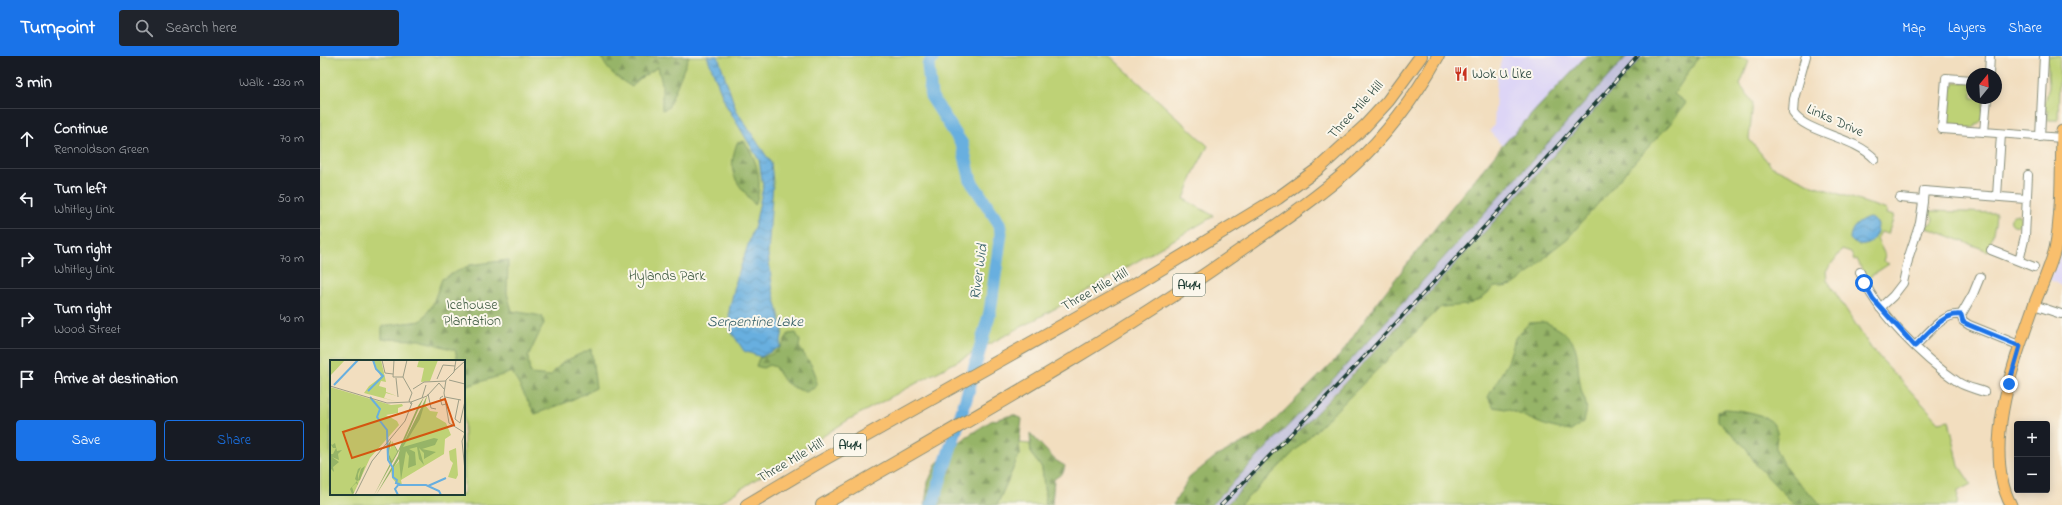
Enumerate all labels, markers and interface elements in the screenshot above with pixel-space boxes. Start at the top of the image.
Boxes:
search box [119,10,399,46]
text: Turnpoint [20,15,95,42]
icon: search [133,17,155,39]
text: Search here [165,17,237,39]
text: Map [1902,18,1926,39]
text: Layers [1948,18,1986,39]
text: Share [2008,18,2042,39]
place label: Wok U Like [1472,64,1533,85]
restaurant icon: Wok U Like [1453,66,1469,82]
north arrow [1966,68,2002,104]
text: 3 min [16,70,52,95]
text: Walk · 230 m [239,73,304,92]
street label: Three Mile Hill [1323,76,1389,144]
street label: Links Drive [1803,99,1868,143]
text: Continue [54,118,108,140]
icon: ahead [16,128,38,150]
text: 70 m [280,129,304,148]
text: Rennoldson Green [54,140,149,159]
text: Turn left [54,178,107,200]
icon: left [16,188,38,210]
text: 50 m [278,189,304,208]
text: Whitley Link [54,200,115,219]
text: Turn right [54,238,112,260]
water label: River Wid [964,242,994,301]
icon: right [16,248,38,270]
text: 70 m [280,249,304,268]
text: Whitley Link [54,260,115,279]
street label: Three Mile Hill [1058,263,1132,317]
park label: Hylands Park [629,266,706,288]
road number: A414 [1173,274,1205,296]
route start [1855,274,1873,292]
park label: Icehouse Plantation [443,295,501,332]
text: Turn right [54,298,112,320]
icon: right [16,308,38,330]
text: 40 m [280,309,304,328]
water label: Serpentine Lake [707,311,804,333]
text: Wood Street [54,320,121,339]
inset map [330,360,465,495]
icon: arrive [16,368,38,390]
text: Arrive at destination [54,368,178,390]
route end [2000,375,2018,393]
button: Save [16,420,156,461]
button: Share [164,420,304,461]
map controls [2014,421,2050,493]
button: + [2014,421,2050,457]
street label: Three Mile Hill [754,434,828,488]
road number: A414 [834,434,866,456]
button: − [2014,457,2050,493]

